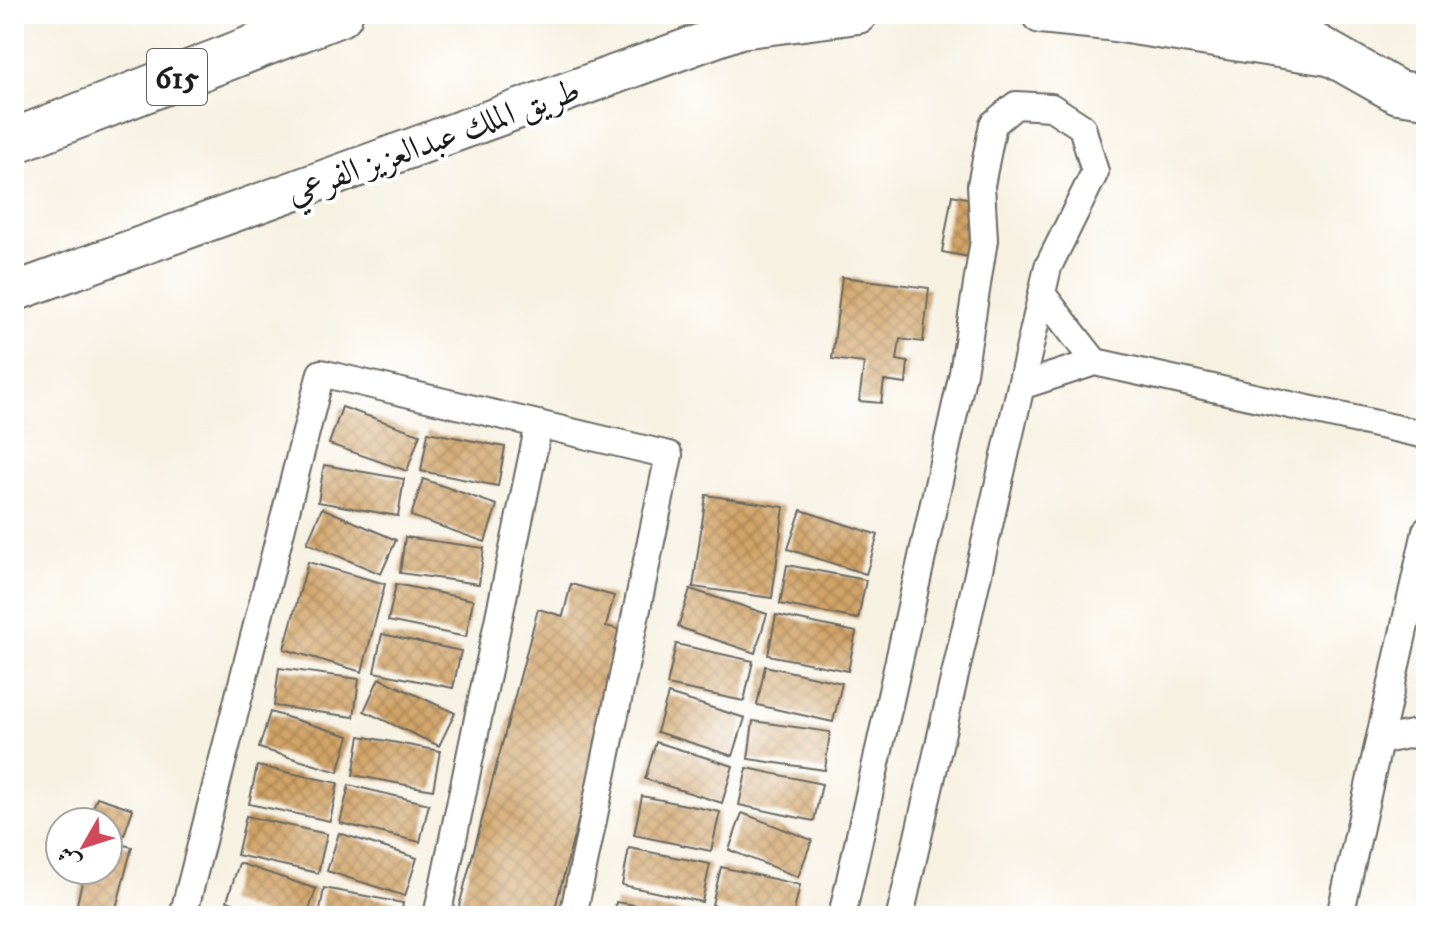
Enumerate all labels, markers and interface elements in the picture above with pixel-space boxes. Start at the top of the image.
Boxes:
road number: 615 [147,49,207,105]
street label: طريق الملك عبدالعزيز الفرعي [281,69,588,219]
north arrow [44,806,124,886]
text: ش [52,841,87,875]

